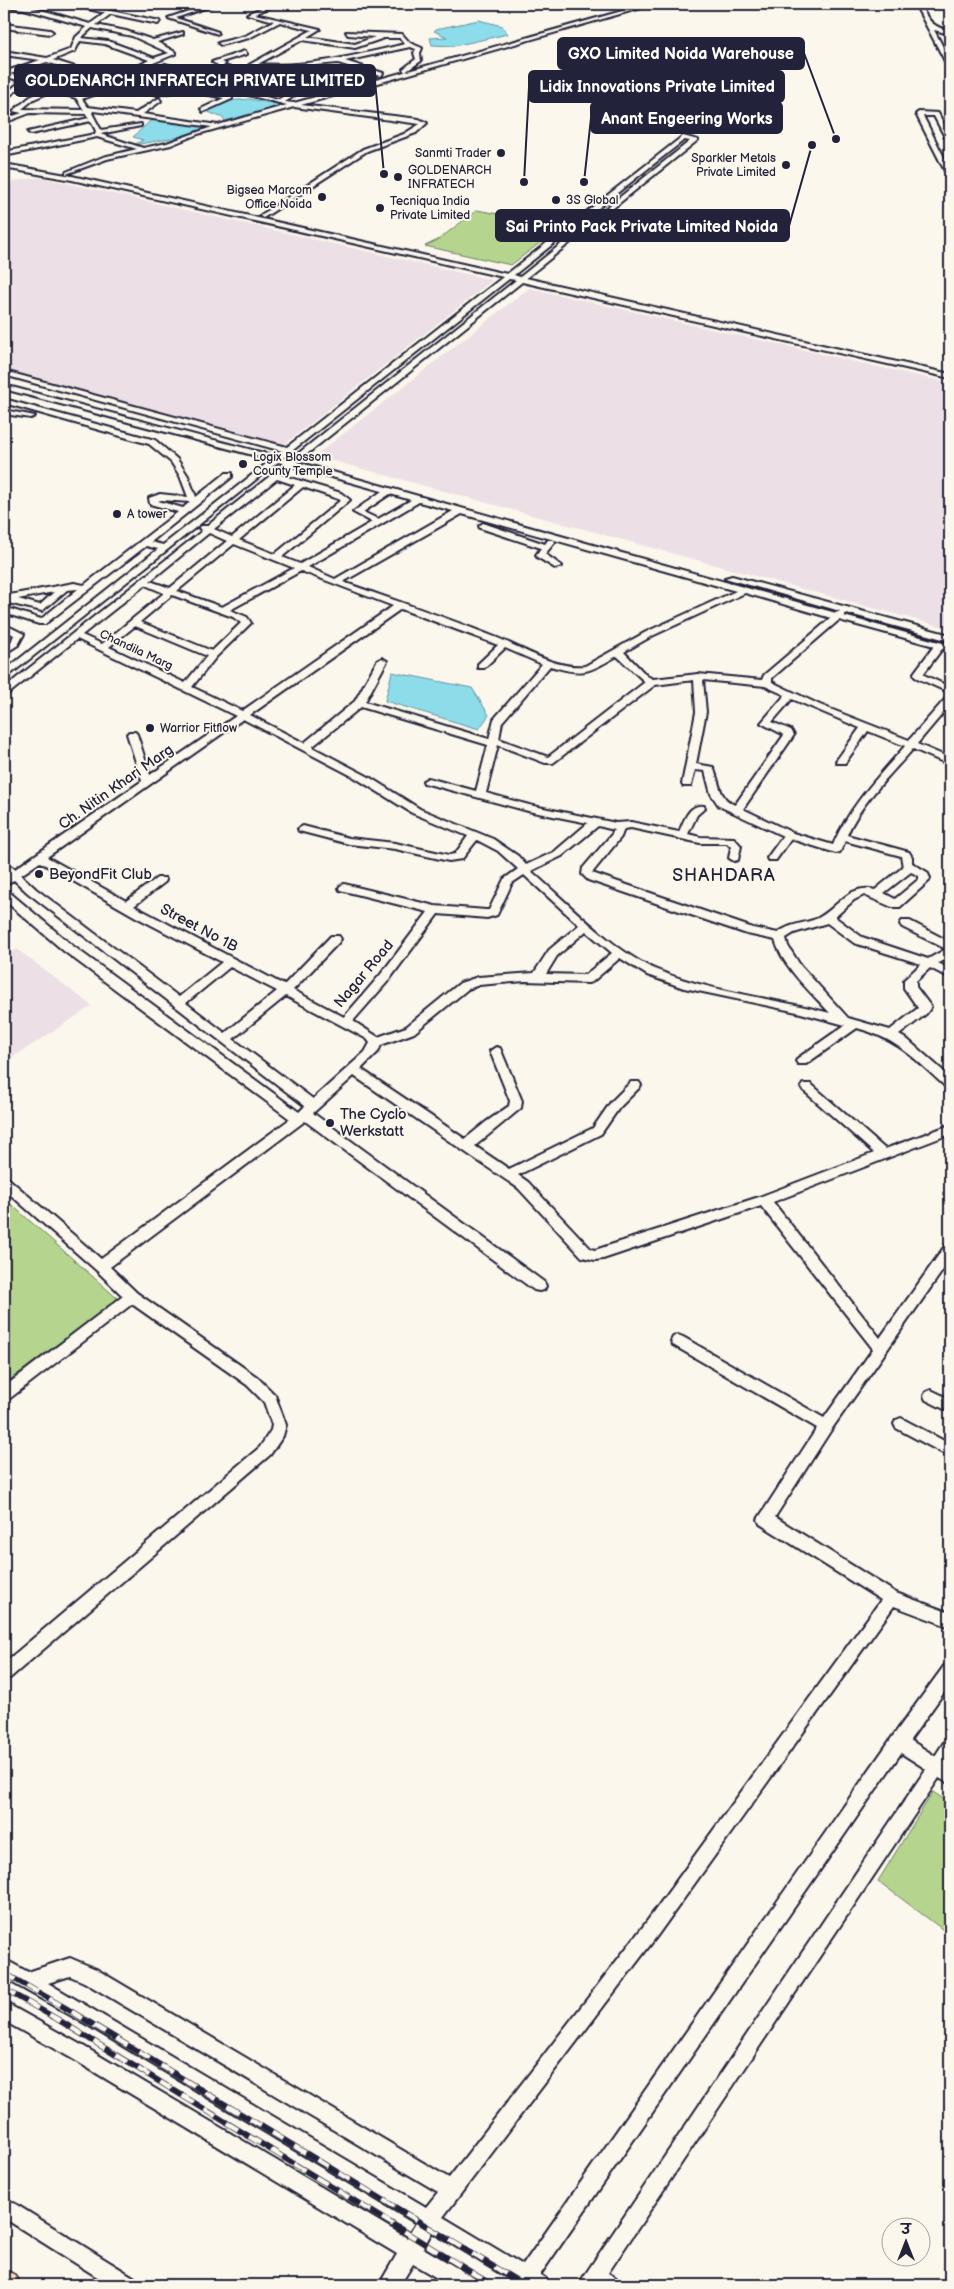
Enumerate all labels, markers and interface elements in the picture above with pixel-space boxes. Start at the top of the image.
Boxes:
callout: GXO Limited Noida Warehouse [558,38,804,69]
text: GXO Limited Noida Warehouse [568,45,794,64]
callout: GOLDENARCH INFRATECH PRIVATE LIMITED [15,65,375,96]
callout: Lidix Innovations Private Limited [529,71,784,102]
text: GOLDENARCH INFRATECH PRIVATE LIMITED [25,72,365,91]
text: Lidix Innovations Private Limited [539,78,775,97]
callout: Anant Engeering Works [591,102,782,133]
text: Anant Engeering Works [600,110,773,129]
place label: Sanmti Trader [415,146,492,161]
marker: Sanmti Trader [495,147,507,159]
place label: Sparkler Metals Private Limited [691,151,776,180]
marker: Sparkler Metals Private Limited [780,159,792,171]
place label: GOLDENARCH INFRATECH [408,163,492,192]
marker: GOLDENARCH INFRATECH [392,171,404,183]
place label: Bigsea Marcom Office Noida [227,183,312,212]
marker: Bigsea Marcom Office Noida [316,191,328,203]
place label: 3S Global [566,193,619,208]
place label: Tecniqua India Private Limited [390,194,470,223]
marker: 3S Global [550,194,562,206]
marker: Tecniqua India Private Limited [374,202,386,214]
callout: Sai Printo Pack Private Limited Noida [496,210,789,241]
text: Sai Printo Pack Private Limited Noida [506,218,778,237]
place label: Logix Blossom County Temple [253,450,333,479]
marker: Logix Blossom County Temple [237,458,249,470]
place label: A tower [127,507,168,522]
marker: A tower [111,508,123,520]
street label: Chandila Marg [97,626,175,674]
place label: Warrior Fitflow [160,721,237,736]
marker: Warrior Fitflow [144,722,156,734]
street label: Ch. Nitin Khari Marg [55,740,177,834]
place label: BeyondFit Club [49,865,152,884]
district label: SHAHDARA [672,865,776,886]
marker: BeyondFit Club [33,868,45,880]
street label: Street No 1B [157,900,241,956]
street label: Nagar Road [330,936,398,1012]
place label: The Cyclo Werkstatt [340,1105,407,1141]
marker: The Cyclo Werkstatt [324,1117,336,1129]
north arrow [882,2216,932,2266]
text: उ [899,2221,912,2238]

